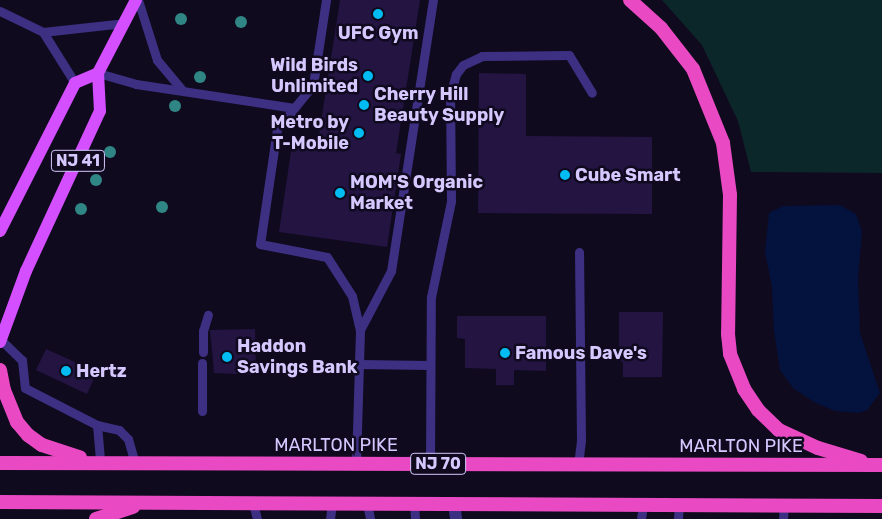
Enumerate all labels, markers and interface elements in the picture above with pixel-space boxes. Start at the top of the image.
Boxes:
marker: UFC Gym [372,8,384,20]
place label: UFC Gym [338,22,418,44]
place label: Wild Birds Unlimited [270,55,358,98]
marker: Wild Birds Unlimited [362,70,374,82]
place label: Cherry Hill Beauty Supply [374,84,505,126]
marker: Cherry Hill Beauty Supply [358,99,370,111]
place label: Metro by T-Mobile [270,112,349,154]
marker: Metro by T-Mobile [353,127,365,139]
road number: NJ 41 [50,148,106,175]
place label: Cube Smart [575,164,681,186]
marker: Cube Smart [559,169,571,181]
place label: MOM'S Organic Market [350,172,483,214]
marker: MOM'S Organic Market [334,187,346,199]
place label: Haddon Savings Bank [237,336,357,378]
place label: Famous Dave's [515,342,647,364]
marker: Famous Dave's [499,347,511,359]
marker: Haddon Savings Bank [221,351,233,363]
place label: Hertz [76,360,127,382]
marker: Hertz [60,365,72,377]
street label: MARLTON PIKE [274,434,398,456]
street label: MARLTON PIKE [679,435,803,457]
road number: NJ 70 [409,450,467,478]

